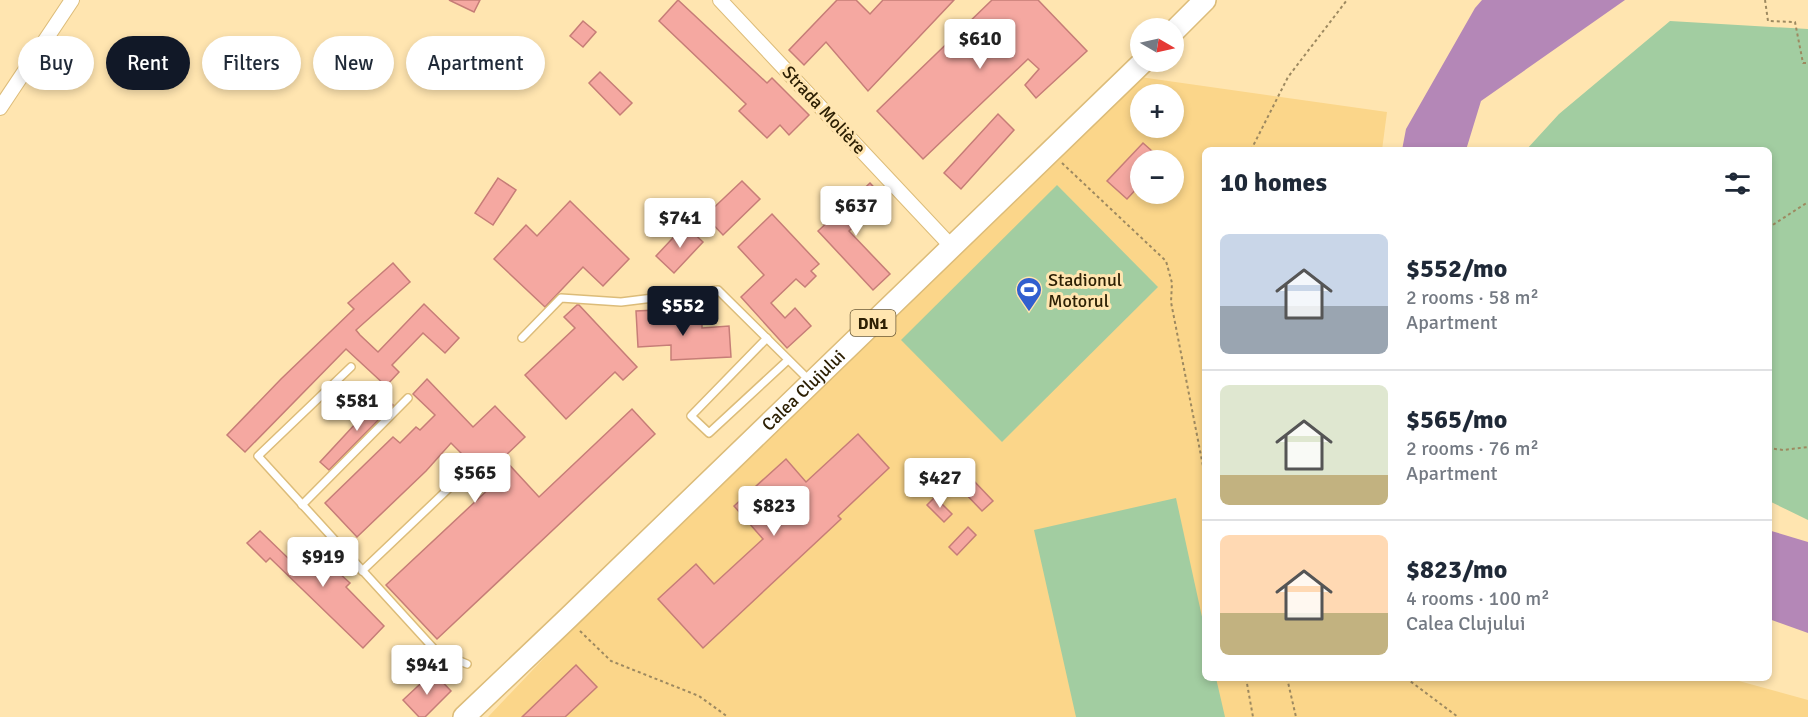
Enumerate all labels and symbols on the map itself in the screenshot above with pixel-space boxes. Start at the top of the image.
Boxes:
north arrow [1130,18,1184,72]
pin: $610 [944,19,1016,70]
street label: Strada Molière [778,61,870,159]
pin: $637 [820,186,892,237]
pin: $741 [644,198,716,249]
place label: Stadionul Motorul [1048,269,1122,312]
sports icon: Stadionul Motorul [1014,275,1044,313]
pin: $552 [647,286,719,337]
road number: DN1 [850,310,896,336]
street label: Calea Clujului [757,345,850,436]
pin: $581 [321,381,393,432]
pin: $565 [439,453,511,504]
pin: $427 [904,458,976,509]
pin: $823 [738,486,810,537]
pin: $919 [287,537,359,588]
pin: $941 [391,645,463,696]

